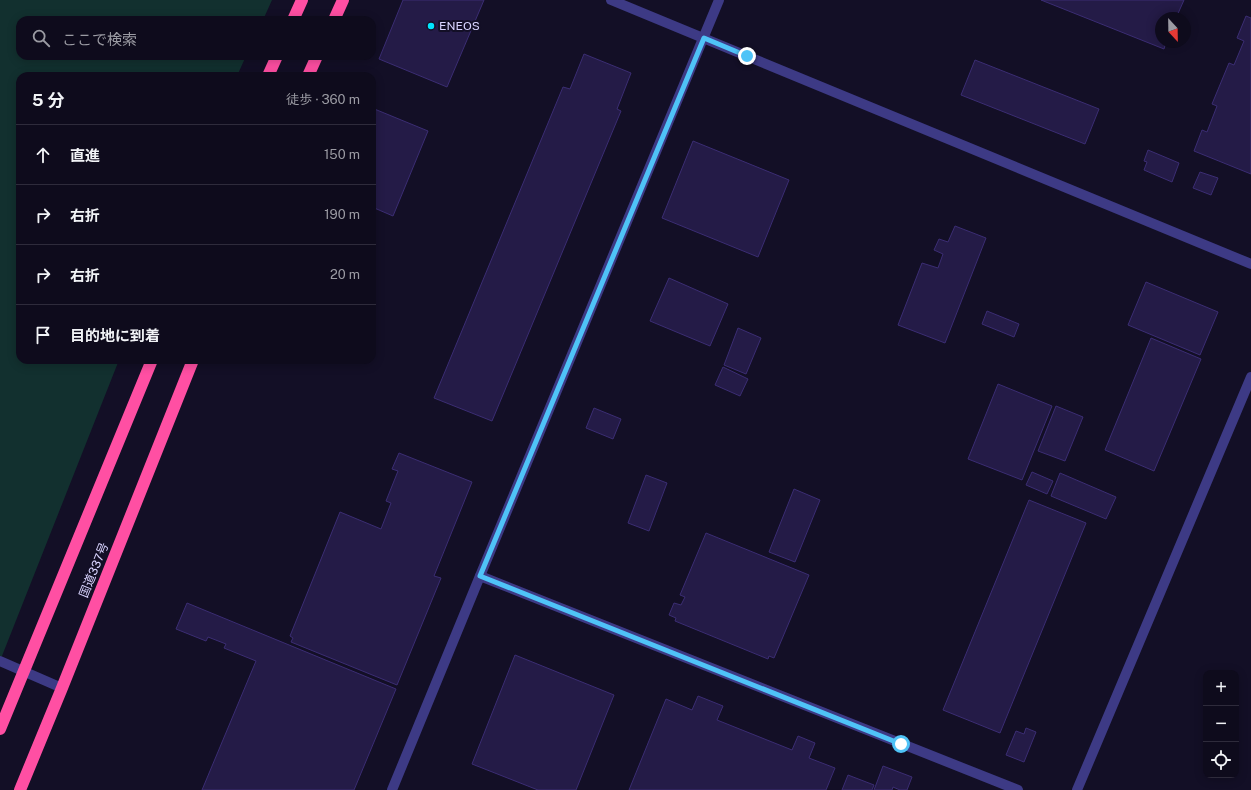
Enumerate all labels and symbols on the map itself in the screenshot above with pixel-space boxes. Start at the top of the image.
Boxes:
north arrow [1155,12,1191,48]
place label: ENEOS [439,19,480,33]
marker: ENEOS [426,21,436,31]
route end [738,47,756,65]
street label: 国道337号 [77,540,111,600]
route start [892,735,910,753]

